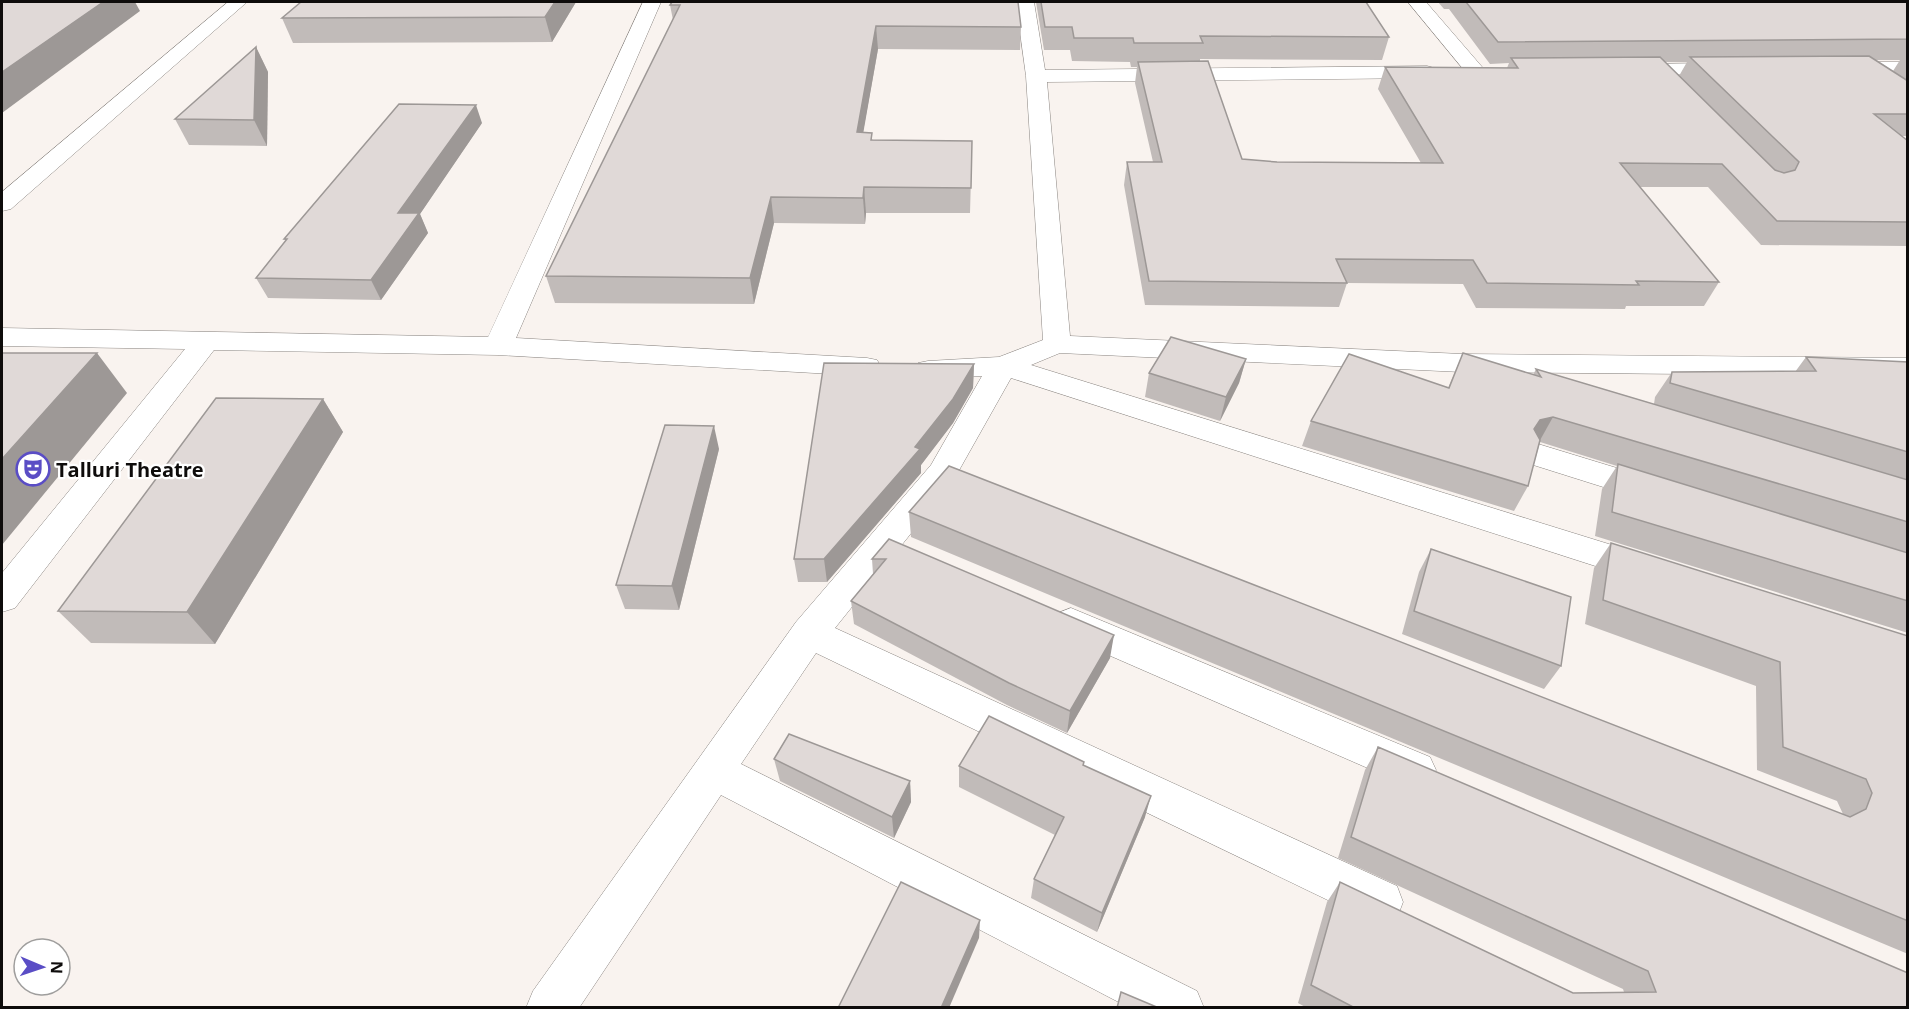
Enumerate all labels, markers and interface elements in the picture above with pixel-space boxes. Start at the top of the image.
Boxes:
theatre icon: Talluri Theatre [15,451,51,487]
place label: Talluri Theatre [56,456,204,483]
north arrow [12,937,72,997]
text: N [46,961,68,974]

